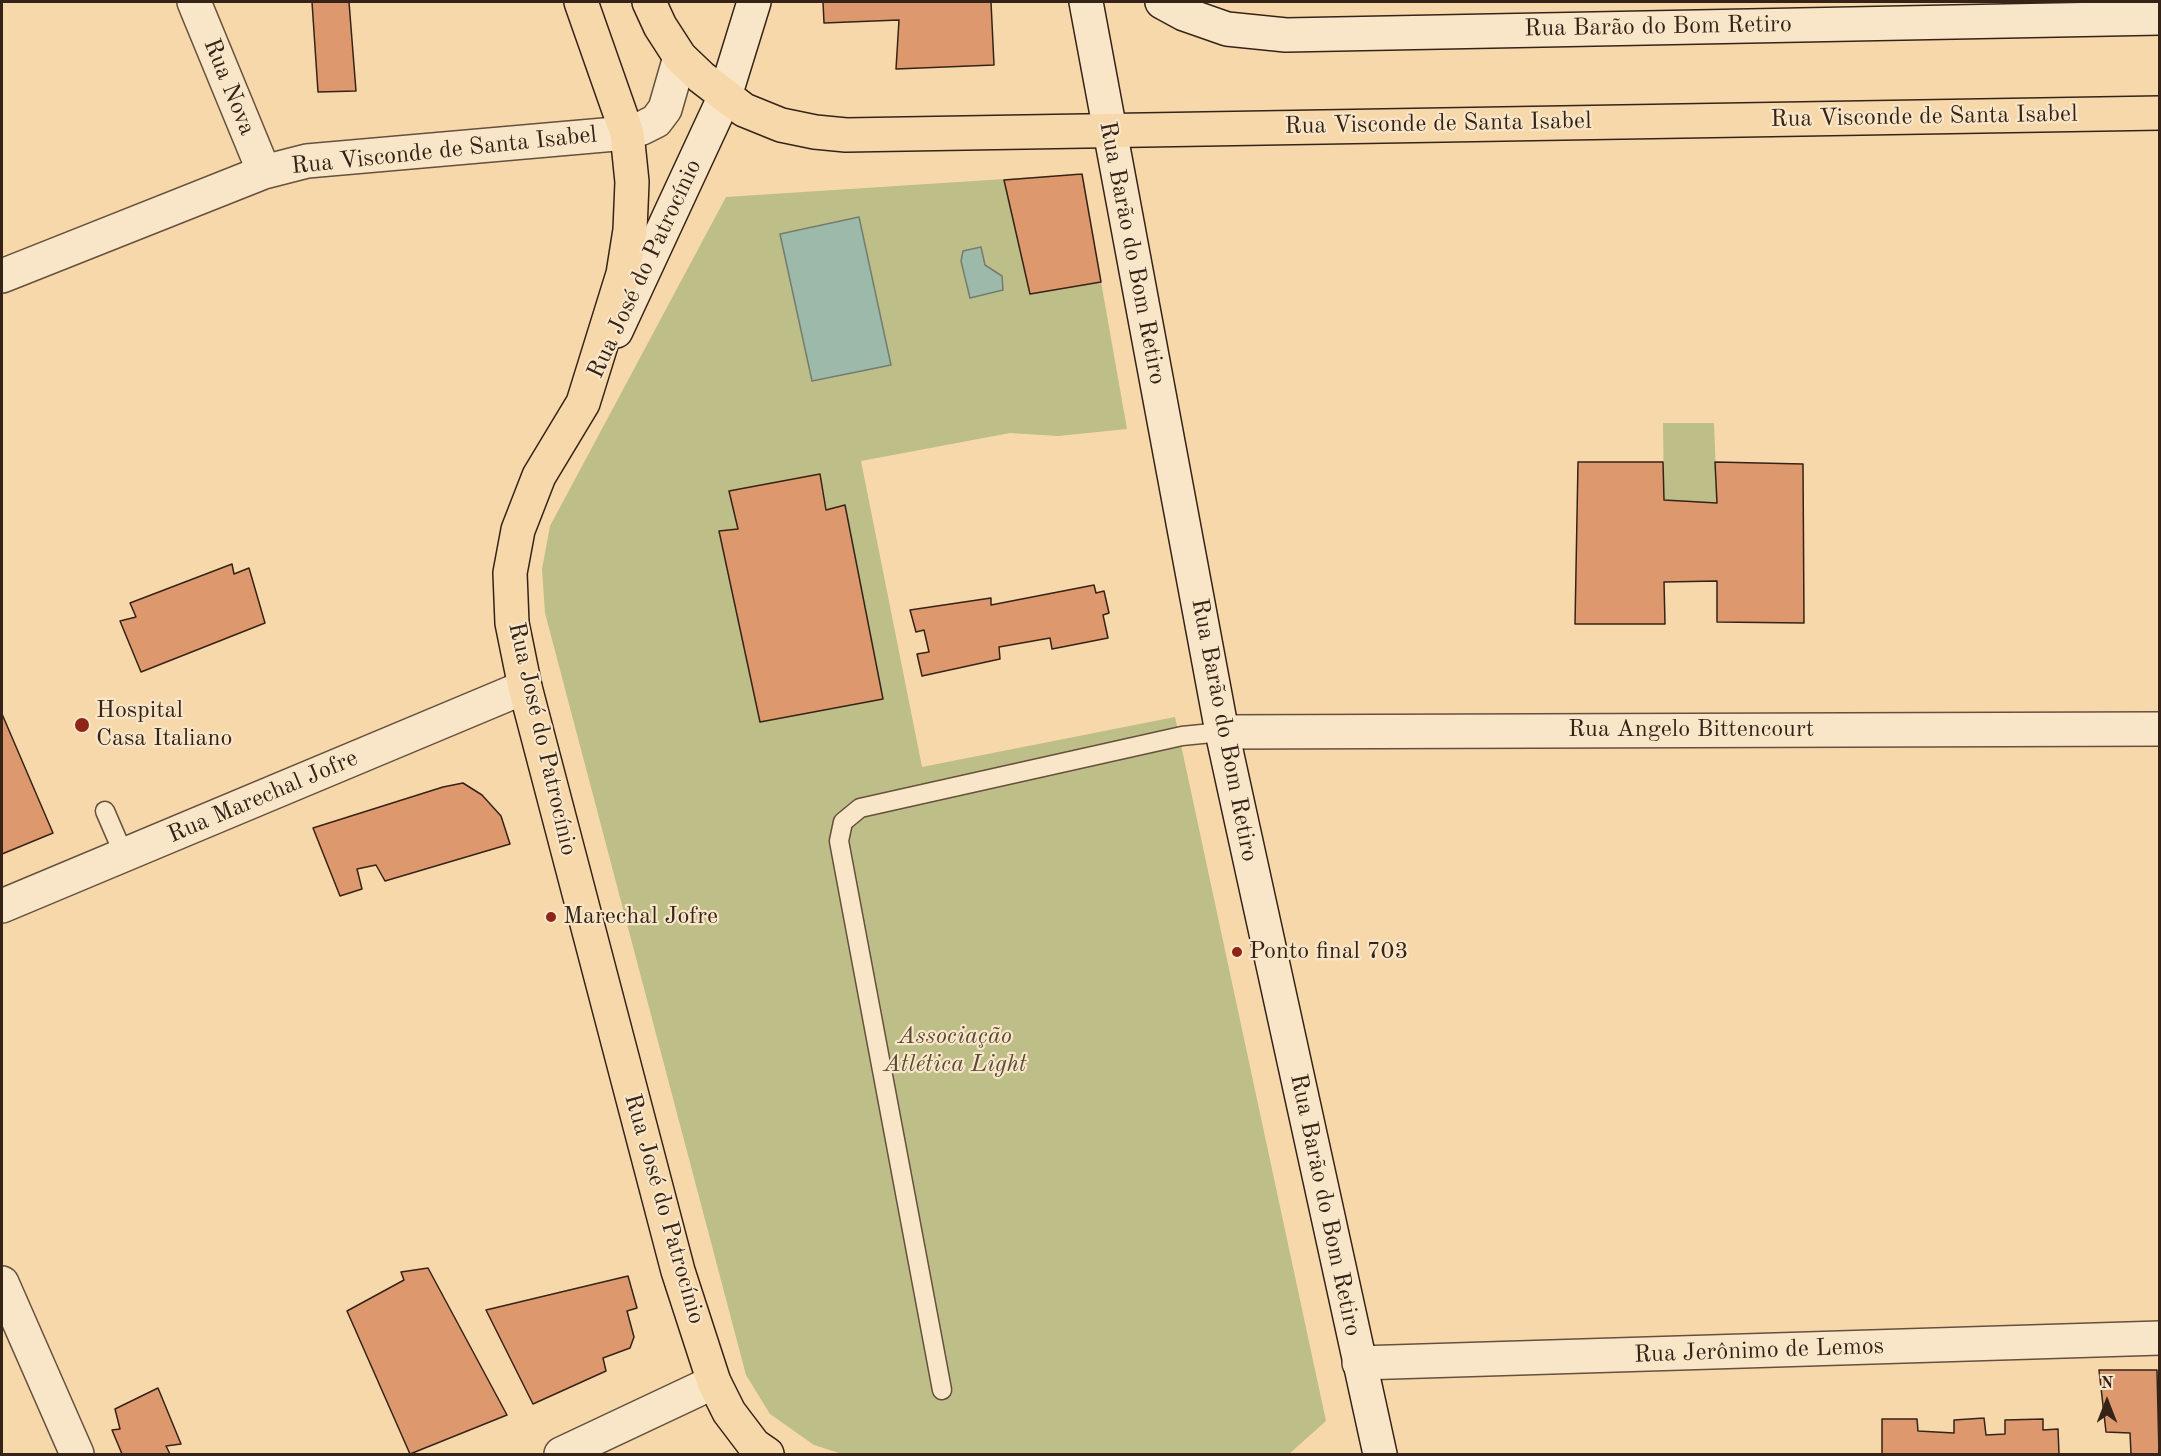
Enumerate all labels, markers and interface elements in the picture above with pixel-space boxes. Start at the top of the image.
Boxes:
street label: Rua Barão do Bom Retiro [1524,10,1792,44]
street label: Rua Nova [197,34,261,140]
street label: Rua Visconde de Santa Isabel [1770,100,2078,134]
street label: Rua Visconde de Santa Isabel [1284,107,1592,141]
street label: Rua Barão do Bom Retiro [1092,119,1172,387]
street label: Rua Visconde de Santa Isabel [290,121,598,181]
street label: Rua José do Patrocínio [582,155,708,383]
street label: Rua Barão do Bom Retiro [1184,596,1264,864]
street label: Rua José do Patrocínio [501,620,583,858]
place label: Hospital Casa Italiano [96,697,232,753]
marker: Hospital Casa Italiano [73,716,91,734]
street label: Rua Angelo Bittencourt [1568,716,1814,744]
street label: Rua Marechal Jofre [164,744,362,850]
place label: Marechal Jofre [563,903,718,931]
marker: Marechal Jofre [544,910,558,924]
place label: Ponto final 703 [1249,938,1408,966]
marker: Ponto final 703 [1230,945,1244,959]
park label: Associação Atlética Light [883,1023,1027,1079]
street label: Rua Barão do Bom Retiro [1283,1071,1367,1339]
street label: Rua José do Patrocínio [617,1090,711,1328]
street label: Rua Jerônimo de Lemos [1633,1332,1885,1370]
north arrow [2077,1372,2137,1432]
text: N [2101,1376,2113,1392]

